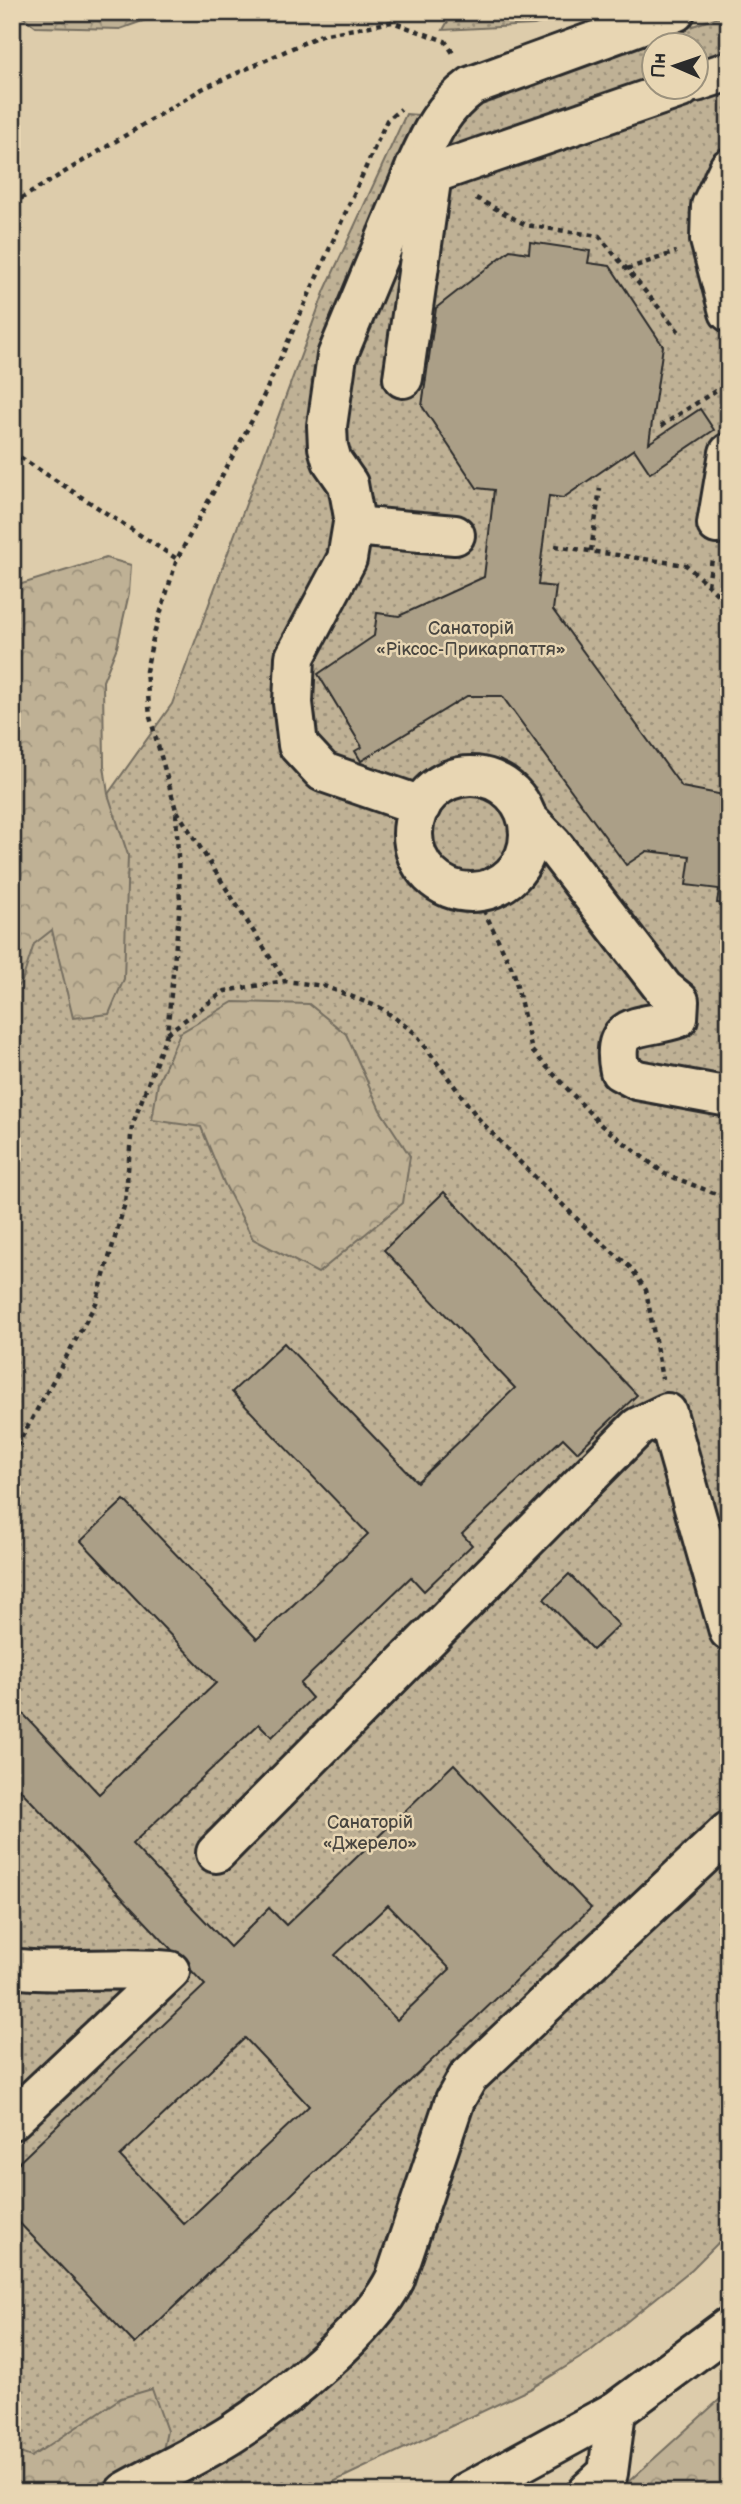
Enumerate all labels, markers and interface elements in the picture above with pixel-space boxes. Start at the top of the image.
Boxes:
north arrow [640,32,710,102]
text: Пн [648,52,671,79]
park label: Санаторій «Ріксос-Прикарпаття» [376,618,566,660]
park label: Санаторій «Джерело» [323,1812,417,1854]

